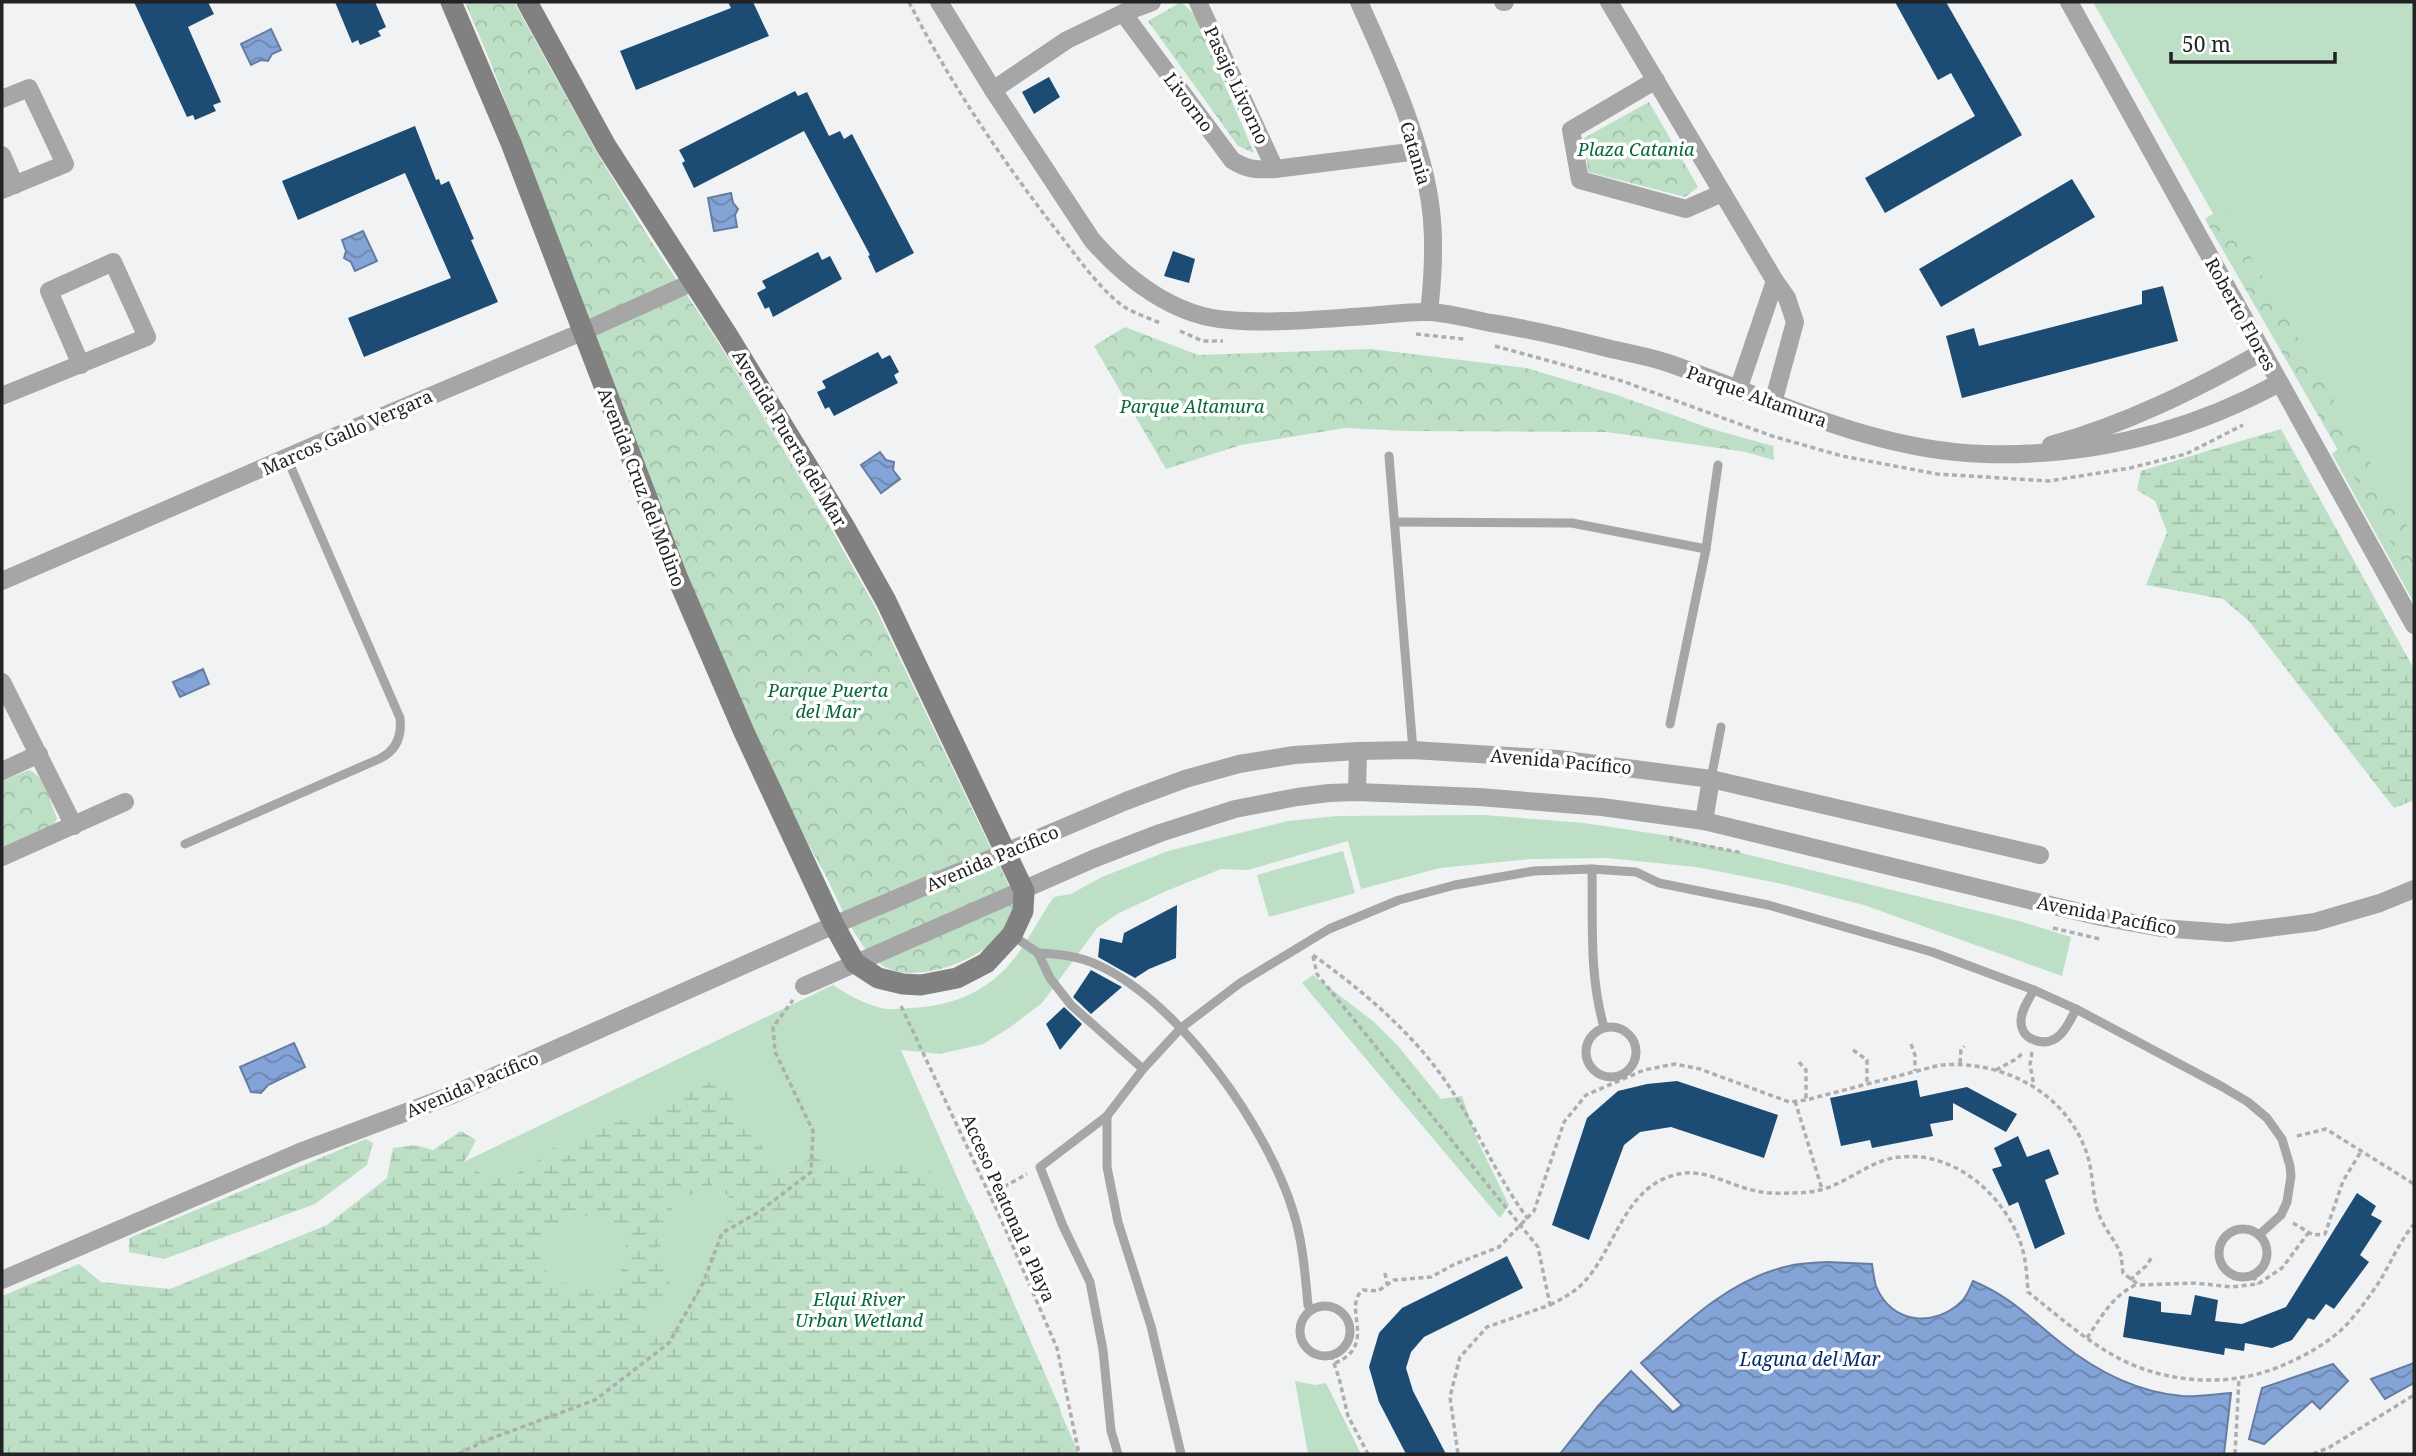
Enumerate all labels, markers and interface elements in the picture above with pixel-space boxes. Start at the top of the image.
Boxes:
scale bar [2171,21,2336,65]
street label: Pasaje Livorno [1199,22,1275,148]
text: 50 m [2182,30,2231,58]
street label: Livorno [1159,68,1219,136]
street label: Catania [1395,118,1437,188]
park label: Plaza Catania [1577,137,1695,161]
street label: Roberto Flores [2200,253,2282,375]
street label: Avenida Puerta del Mar [727,345,853,532]
street label: Parque Altamura [1683,359,1831,433]
street label: Marcos Gallo Vergara [258,384,436,480]
street label: Avenida Cruz del Molino [593,384,691,590]
park label: Parque Altamura [1119,394,1265,418]
park label: Parque Puerta del Mar [767,678,889,723]
street label: Avenida Pacífico [1489,743,1633,779]
street label: Avenida Pacífico [922,819,1062,897]
street label: Avenida Pacífico [2035,890,2179,940]
street label: Avenida Pacífico [402,1045,542,1123]
street label: Acceso Peatonal a Playa [957,1110,1061,1306]
park label: Elqui River Urban Wetland [795,1287,924,1332]
water label: Laguna del Mar [1739,1346,1881,1372]

